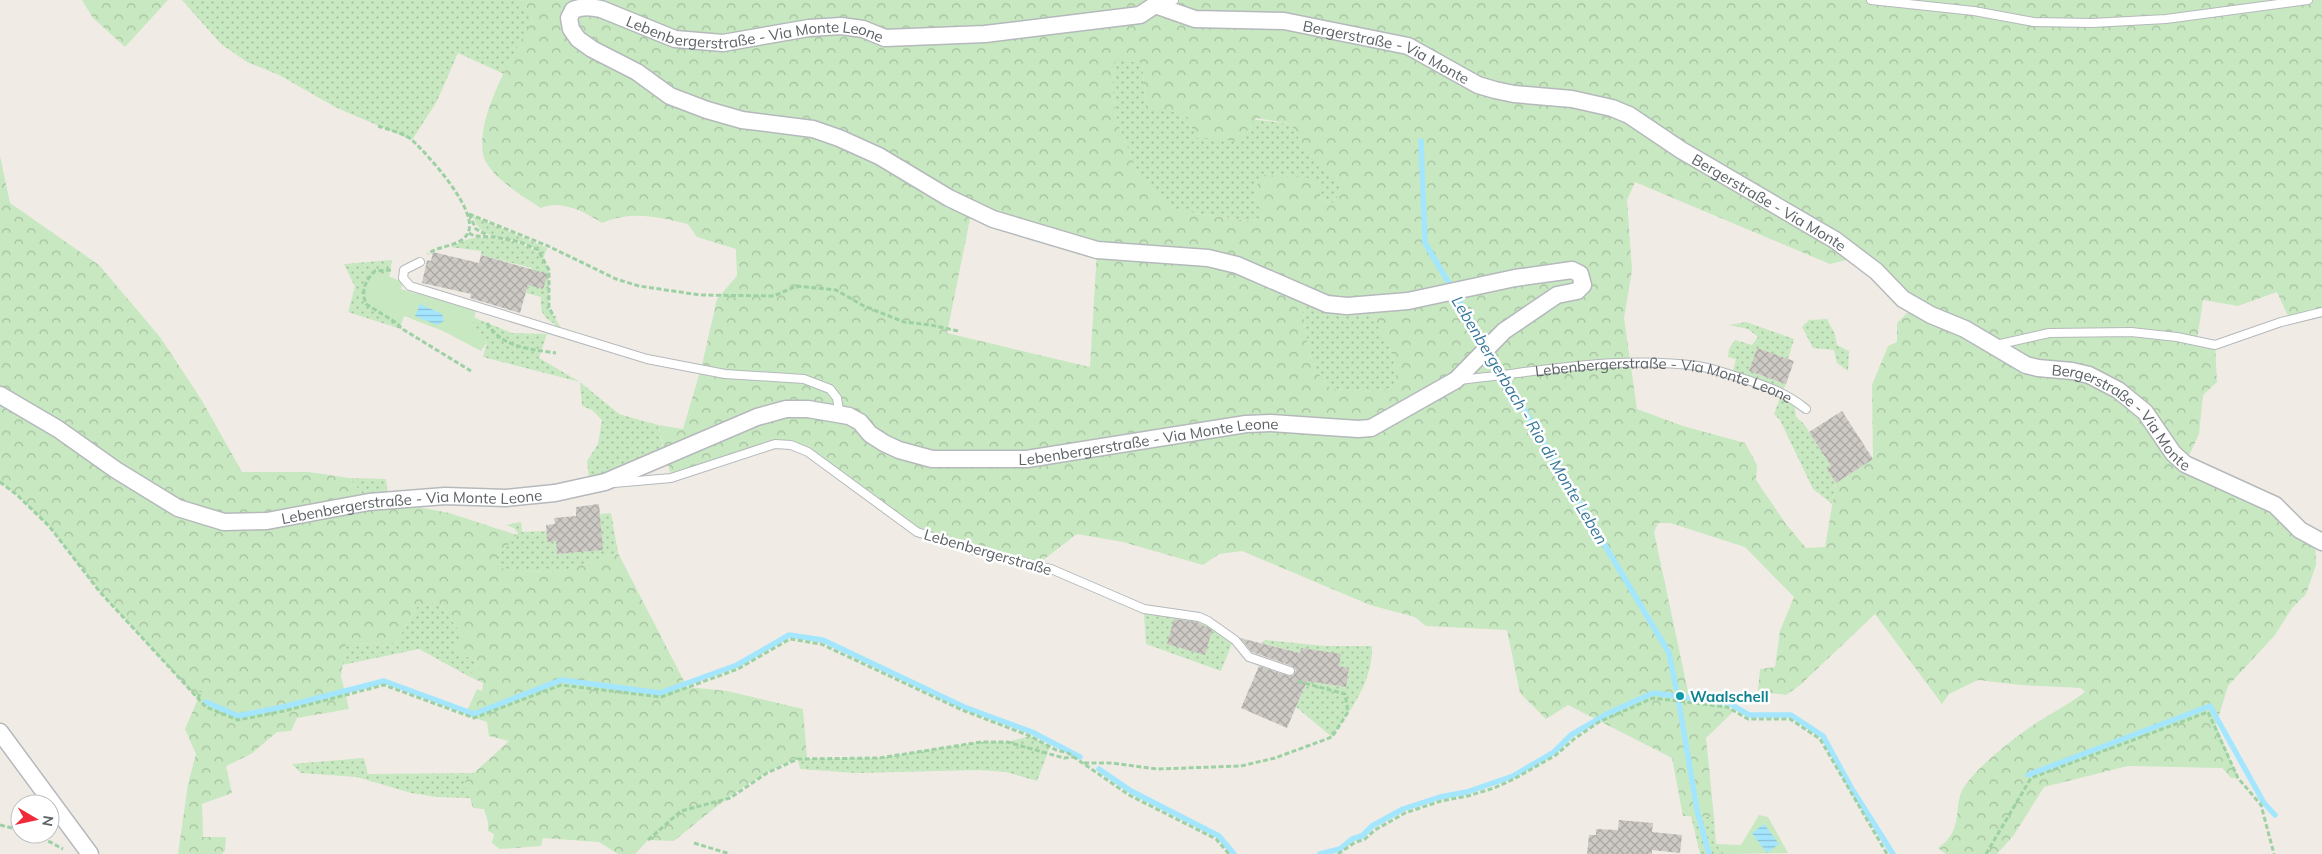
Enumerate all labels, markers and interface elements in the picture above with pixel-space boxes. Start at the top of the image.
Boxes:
street label: Lebenbergerstraße - Via Monte Leone [624,11,886,52]
street label: Bergerstraße - Via Monte [1301,16,1473,88]
street label: Bergerstraße - Via Monte [1689,149,1850,255]
water label: Lebenbergerbach - Rio di Monte Leben [1448,292,1612,548]
street label: Lebenbergerstraße - Via Monte Leone [1534,353,1796,407]
street label: Bergerstraße - Via Monte [2051,360,2193,475]
street label: Lebenbergerstraße - Via Monte Leone [1019,413,1279,469]
street label: Lebenbergerstraße - Via Monte Leone [280,485,543,528]
street label: Lebenbergerstraße [922,525,1054,579]
place label: Waalschell [1690,687,1769,706]
marker: Waalschell [1674,690,1686,702]
north arrow [10,794,60,844]
text: N [38,814,58,828]

